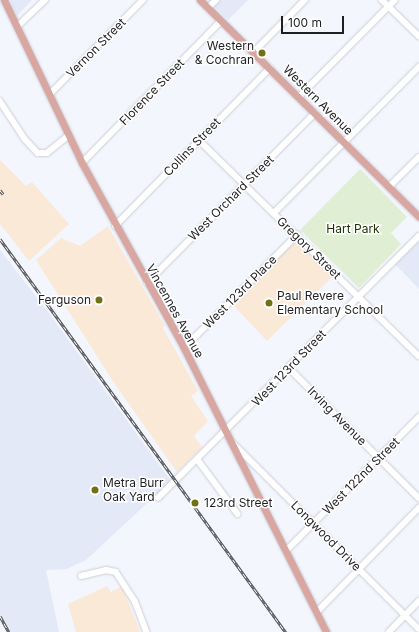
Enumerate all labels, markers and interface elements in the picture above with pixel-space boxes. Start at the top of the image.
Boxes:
scale bar [283,8,346,34]
street label: Vernon Street [63,15,129,81]
text: 100 m [288,15,322,30]
place label: Western & Cochran [195,39,254,67]
marker: Western & Cochran [257,48,267,58]
street label: Florence Street [117,56,187,128]
street label: Western Avenue [280,62,356,138]
street label: Collins Street [161,115,223,179]
street label: West Orchard Street [185,152,277,244]
street label: Gregory Street [274,214,344,282]
park label: Hart Park [326,222,380,236]
street label: West 123rd Place [200,252,280,332]
street label: Vincennes Avenue [143,262,207,360]
place label: Paul Revere Elementary School [277,289,383,317]
place label: Ferguson [38,293,91,307]
marker: Ferguson [94,295,104,305]
marker: Paul Revere Elementary School [264,298,274,308]
street label: West 123rd Street [249,327,329,409]
street label: Irving Avenue [304,383,370,449]
street label: West 122nd Street [319,434,403,518]
place label: Metra Burr Oak Yard [103,476,164,504]
marker: Metra Burr Oak Yard [90,485,100,495]
place label: 123rd Street [204,496,273,510]
marker: 123rd Street [189,497,201,509]
street label: Longwood Drive [288,498,364,574]

